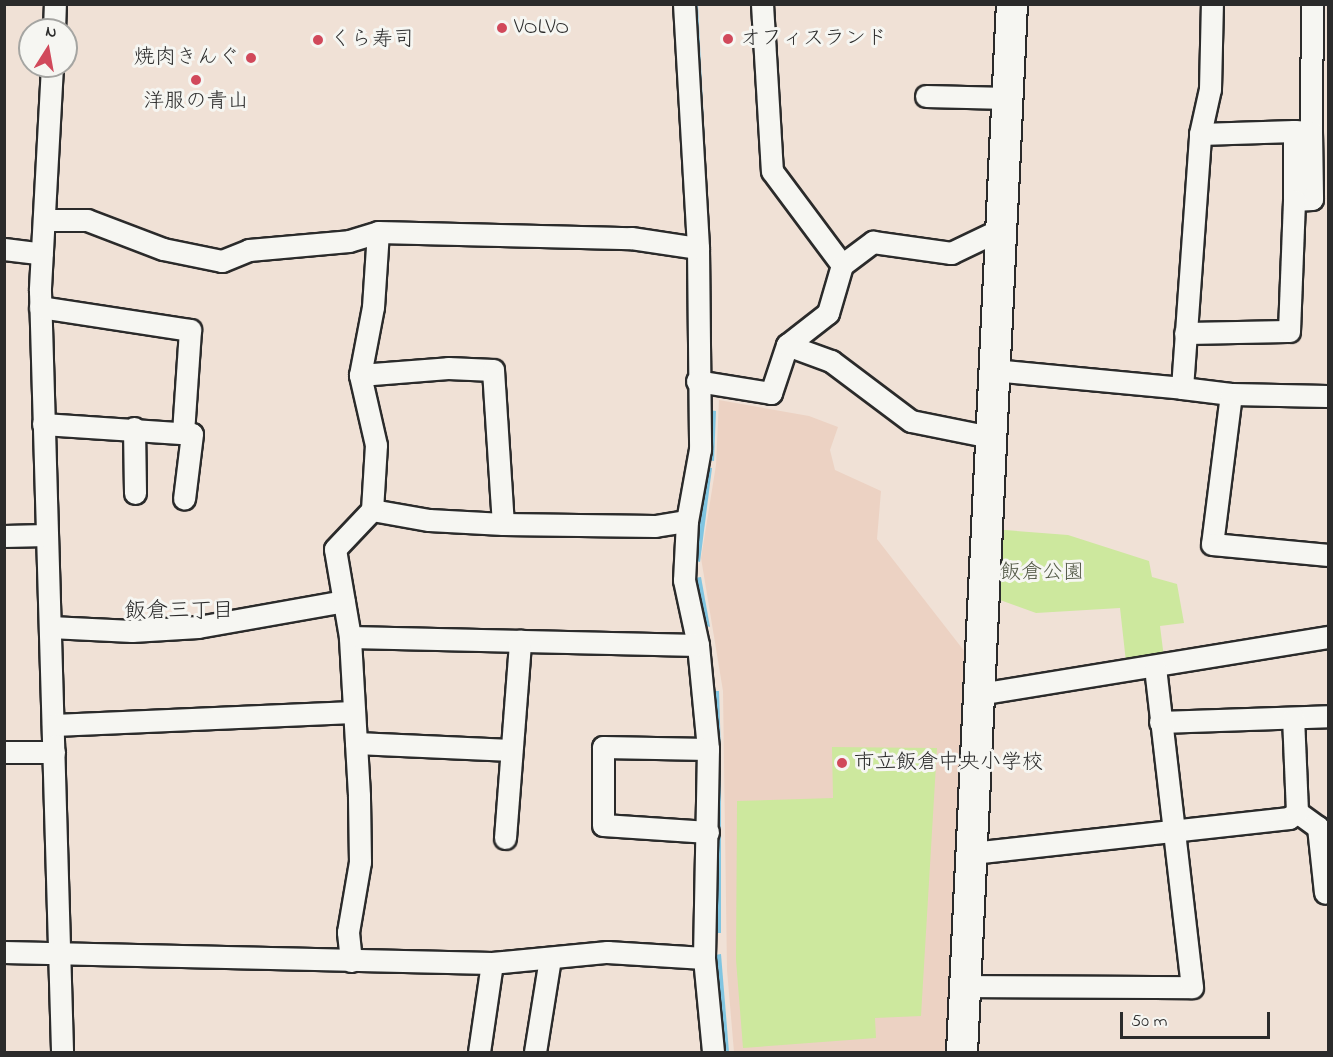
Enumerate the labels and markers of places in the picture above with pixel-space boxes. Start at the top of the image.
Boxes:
place label: VOLVO [514,15,569,41]
marker: VOLVO [495,21,509,35]
place label: オフィスランド [740,26,887,52]
place label: くら寿司 [330,27,414,53]
marker: オフィスランド [721,32,735,46]
marker: くら寿司 [311,33,325,47]
place label: 焼肉きんぐ [134,45,239,71]
marker: 焼肉きんぐ [244,51,258,65]
marker: 洋服の青山 [189,73,203,87]
place label: 洋服の青山 [144,89,248,115]
place label: 市立飯倉中央小学校 [854,750,1043,776]
marker: 市立飯倉中央小学校 [835,756,849,770]

